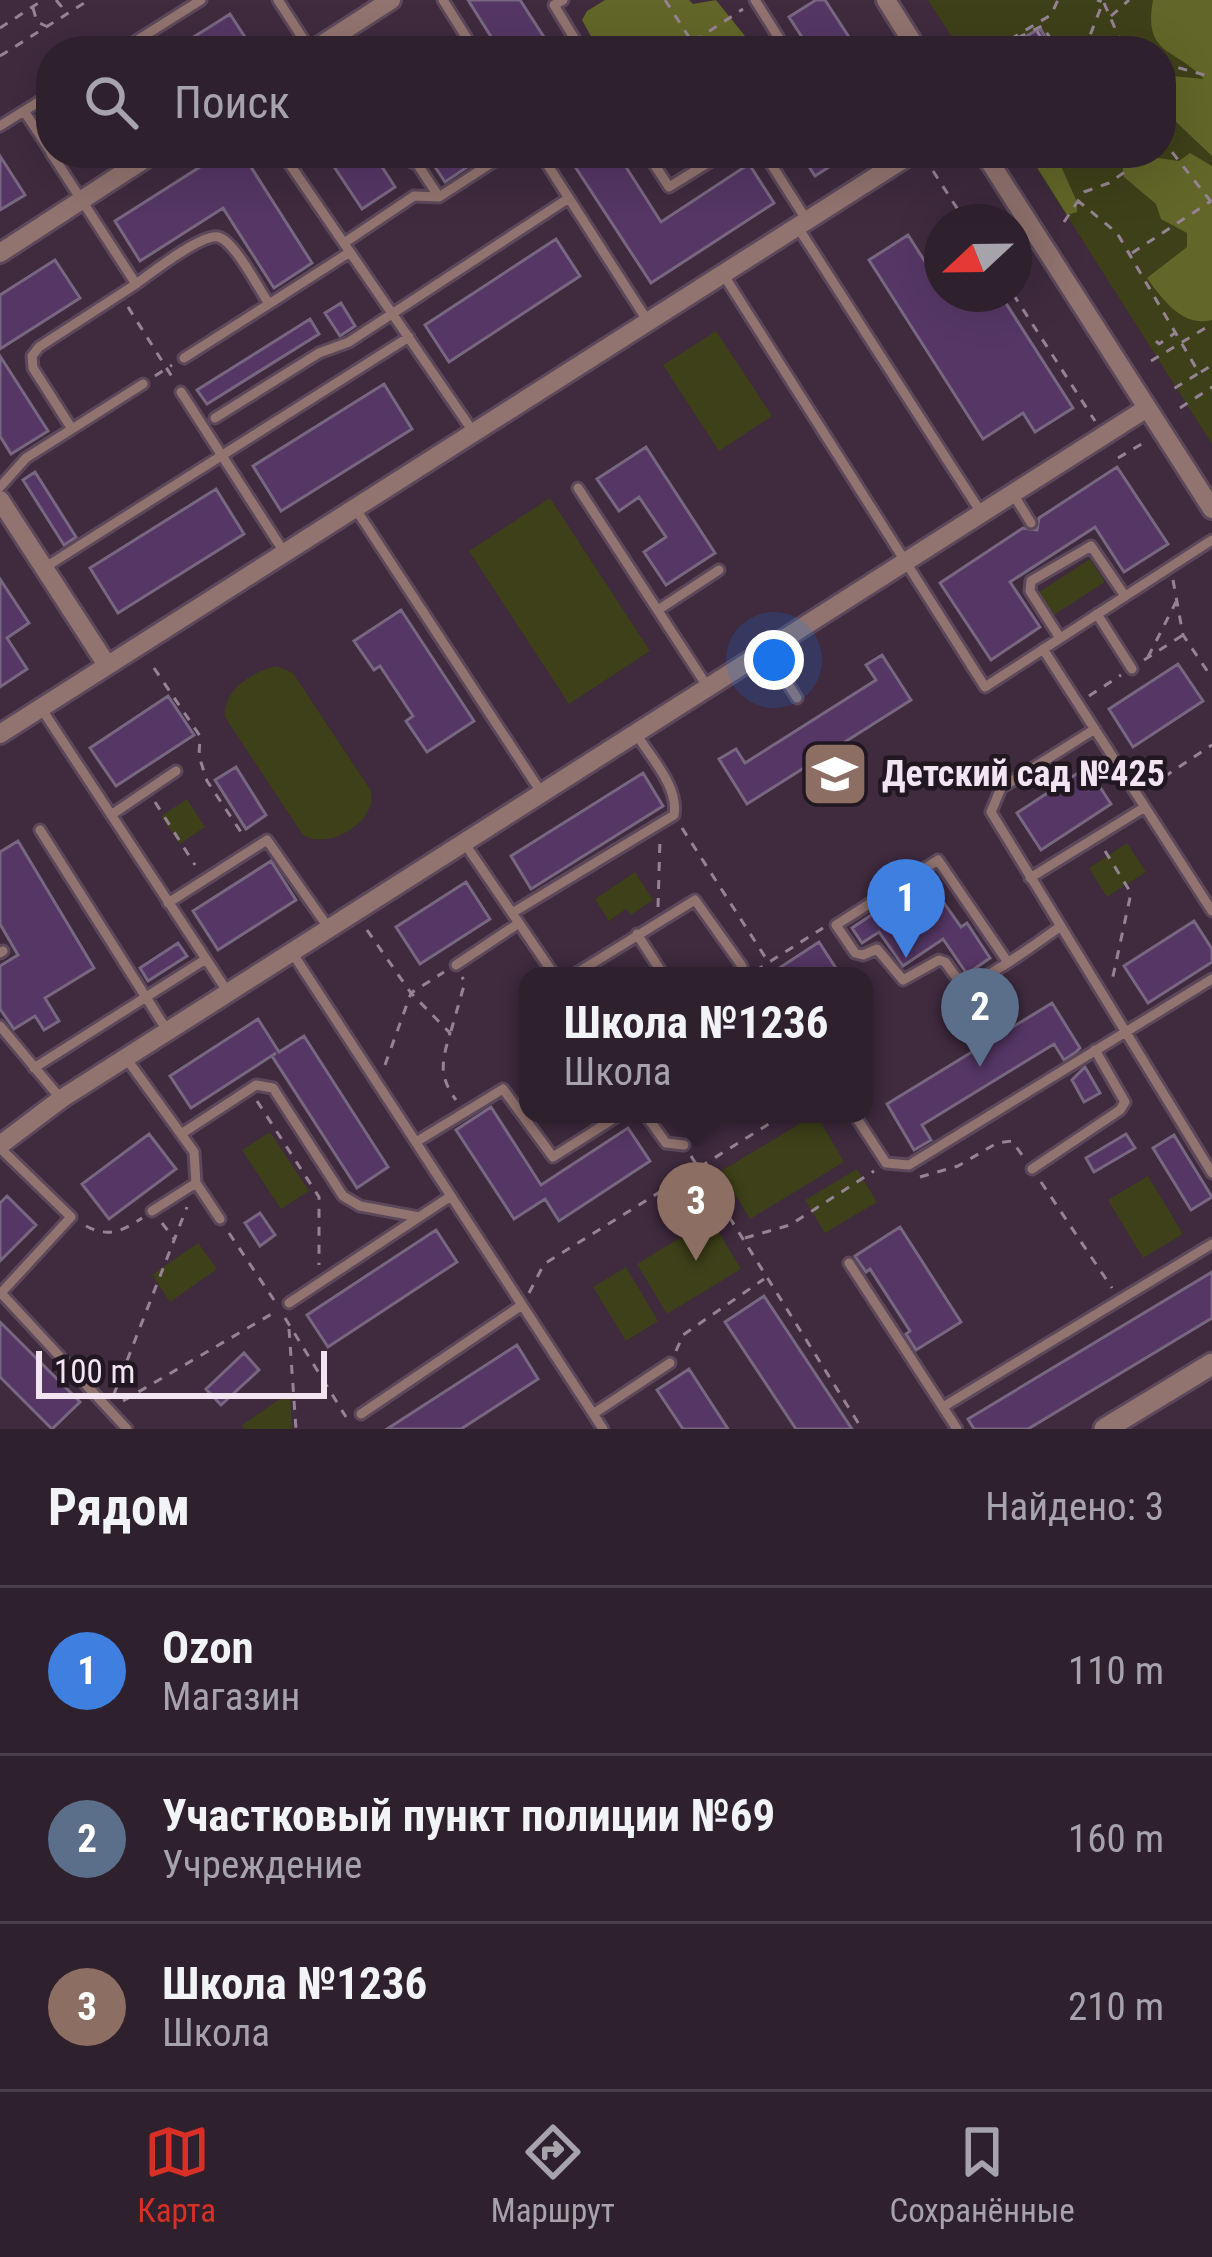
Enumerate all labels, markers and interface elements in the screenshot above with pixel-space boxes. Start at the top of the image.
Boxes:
search box [36,36,1176,168]
icon: search [78,69,144,135]
text: Поиск [174,76,290,129]
north arrow [924,204,1032,312]
your location [744,630,804,690]
school or university icon: Детский сад №425 [800,739,870,809]
place label: Детский сад №425 [882,753,1165,795]
pin: 1 [867,859,945,958]
popup [519,967,873,1123]
pin: 2 [941,968,1019,1067]
text: Школа №1236 [563,996,829,1049]
text: Школа [563,1049,671,1095]
pin: 3 [657,1162,735,1261]
scale bar [36,1345,327,1398]
text: 100 m [54,1352,135,1391]
text: Рядом [48,1478,190,1537]
text: Найдено: 3 [985,1484,1164,1530]
text: Ozon [162,1621,254,1674]
text: 1 [77,1648,97,1694]
text: 110 m [1068,1648,1164,1694]
text: Магазин [162,1674,300,1720]
text: Участковый пункт полиции №69 [162,1789,775,1842]
text: 2 [77,1816,97,1862]
text: 160 m [1068,1816,1164,1862]
text: Учреждение [162,1842,362,1888]
text: Школа №1236 [162,1957,427,2010]
text: 3 [77,1984,97,2030]
text: 210 m [1068,1984,1164,2030]
text: Школа [162,2010,270,2056]
tab: Карта [137,2119,216,2230]
tab: Маршрут [491,2119,615,2230]
tab: Сохранённые [889,2119,1075,2230]

